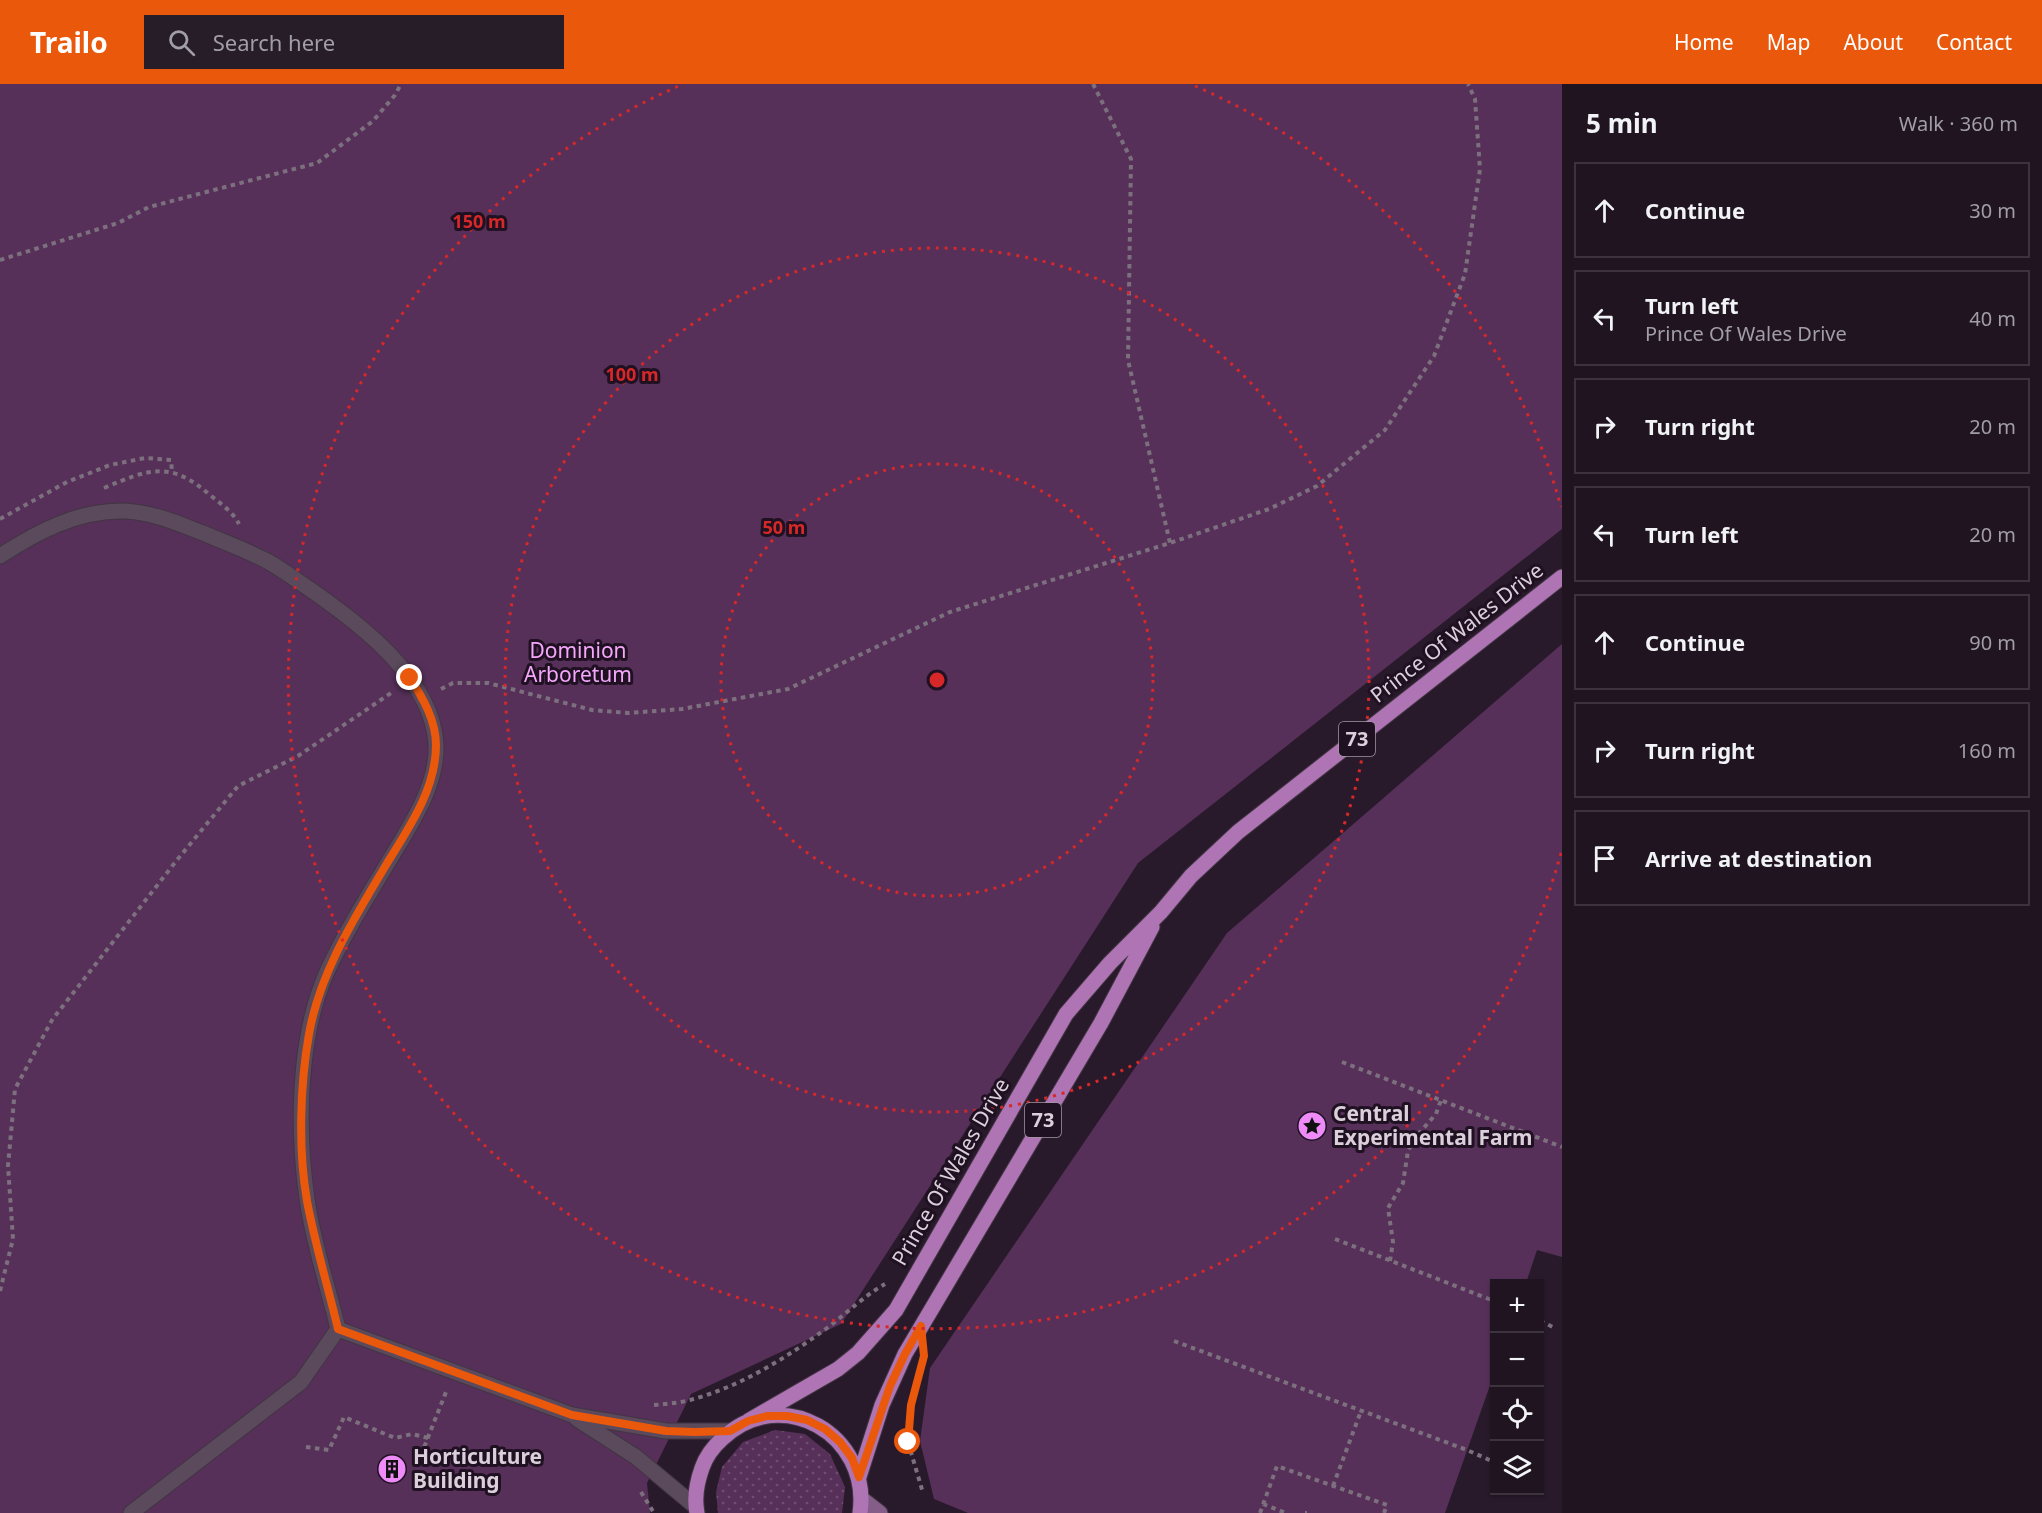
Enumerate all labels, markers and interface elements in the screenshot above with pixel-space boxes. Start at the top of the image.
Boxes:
search box [144,15,564,69]
text: Trailo [30,23,108,61]
icon: search [165,26,198,59]
text: Search here [213,27,335,57]
text: Home [1674,28,1734,56]
text: Map [1767,28,1810,56]
text: About [1843,28,1903,56]
text: Contact [1936,28,2012,56]
text: 5 min [1586,105,1658,141]
text: Walk · 360 m [1899,110,2018,137]
icon: ahead [1588,194,1621,227]
text: Continue [1645,195,1745,225]
text: 30 m [1969,197,2016,224]
text: 150 m [452,209,506,233]
text: Turn left [1645,290,1739,320]
icon: left [1588,302,1621,335]
text: 40 m [1969,305,2016,332]
text: Prince Of Wales Drive [1645,320,1847,347]
text: 100 m [605,362,659,386]
icon: right [1588,410,1621,443]
text: Turn right [1645,411,1755,441]
text: 20 m [1969,413,2016,440]
text: 50 m [763,515,805,539]
icon: left [1588,518,1621,551]
text: Turn left [1645,519,1739,549]
text: 20 m [1969,521,2016,548]
street label: Prince Of Wales Drive [1364,556,1548,708]
icon: ahead [1588,626,1621,659]
text: Continue [1645,627,1745,657]
text: 90 m [1969,629,2016,656]
park label: Dominion Arboretum [524,636,632,688]
route end [396,664,422,690]
centre of rings [927,670,947,690]
road number: 73 [1339,722,1375,756]
icon: right [1588,734,1621,767]
text: Turn right [1645,735,1755,765]
text: 160 m [1958,737,2016,764]
icon: arrive [1588,842,1621,875]
text: Arrive at destination [1645,843,1872,873]
street label: Prince Of Wales Drive [885,1073,1015,1270]
place label: Central Experimental Farm [1333,1099,1532,1151]
road number: 73 [1025,1103,1061,1137]
place icon: Central Experimental Farm [1296,1110,1328,1142]
map controls [1490,1279,1544,1495]
button: + [1490,1279,1544,1333]
button: − [1490,1333,1544,1387]
button: locate [1490,1387,1544,1441]
route start [894,1428,920,1454]
button: layers [1490,1441,1544,1495]
place label: Horticulture Building [413,1442,542,1494]
building icon: Horticulture Building [376,1453,408,1485]

